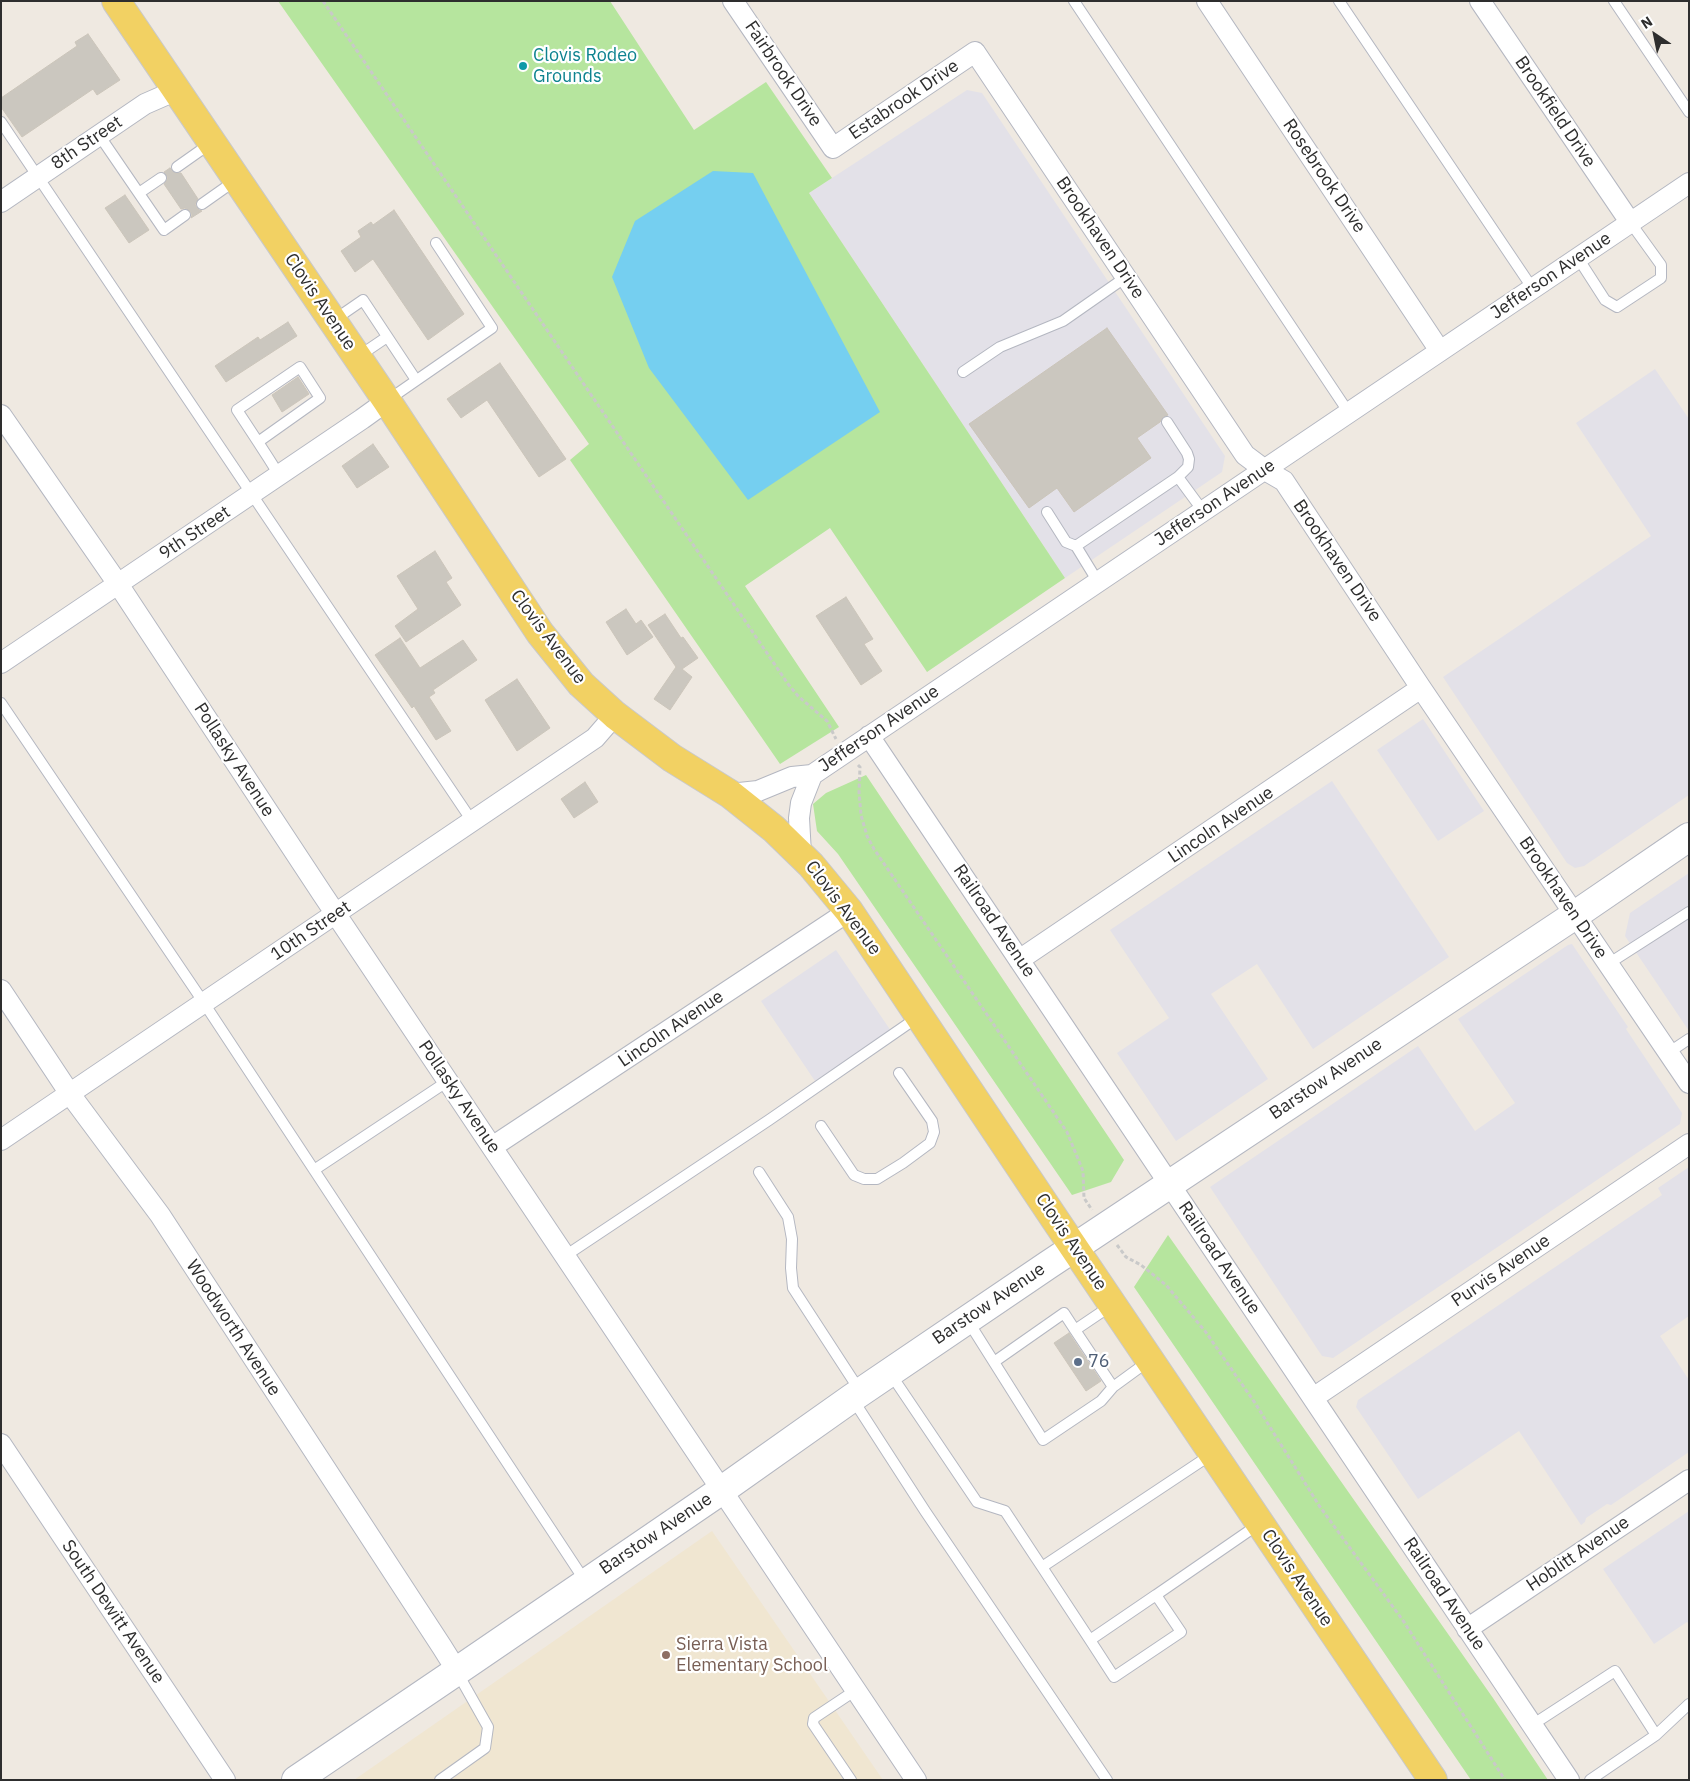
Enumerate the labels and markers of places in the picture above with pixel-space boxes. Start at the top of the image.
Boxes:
place label: Clovis Rodeo Grounds [533,45,637,88]
marker: Clovis Rodeo Grounds [517,60,529,72]
place label: 76 [1088,1351,1110,1373]
marker: 76 [1072,1356,1084,1368]
place label: Sierra Vista Elementary School [676,1634,828,1676]
marker: Sierra Vista Elementary School [660,1649,672,1661]

